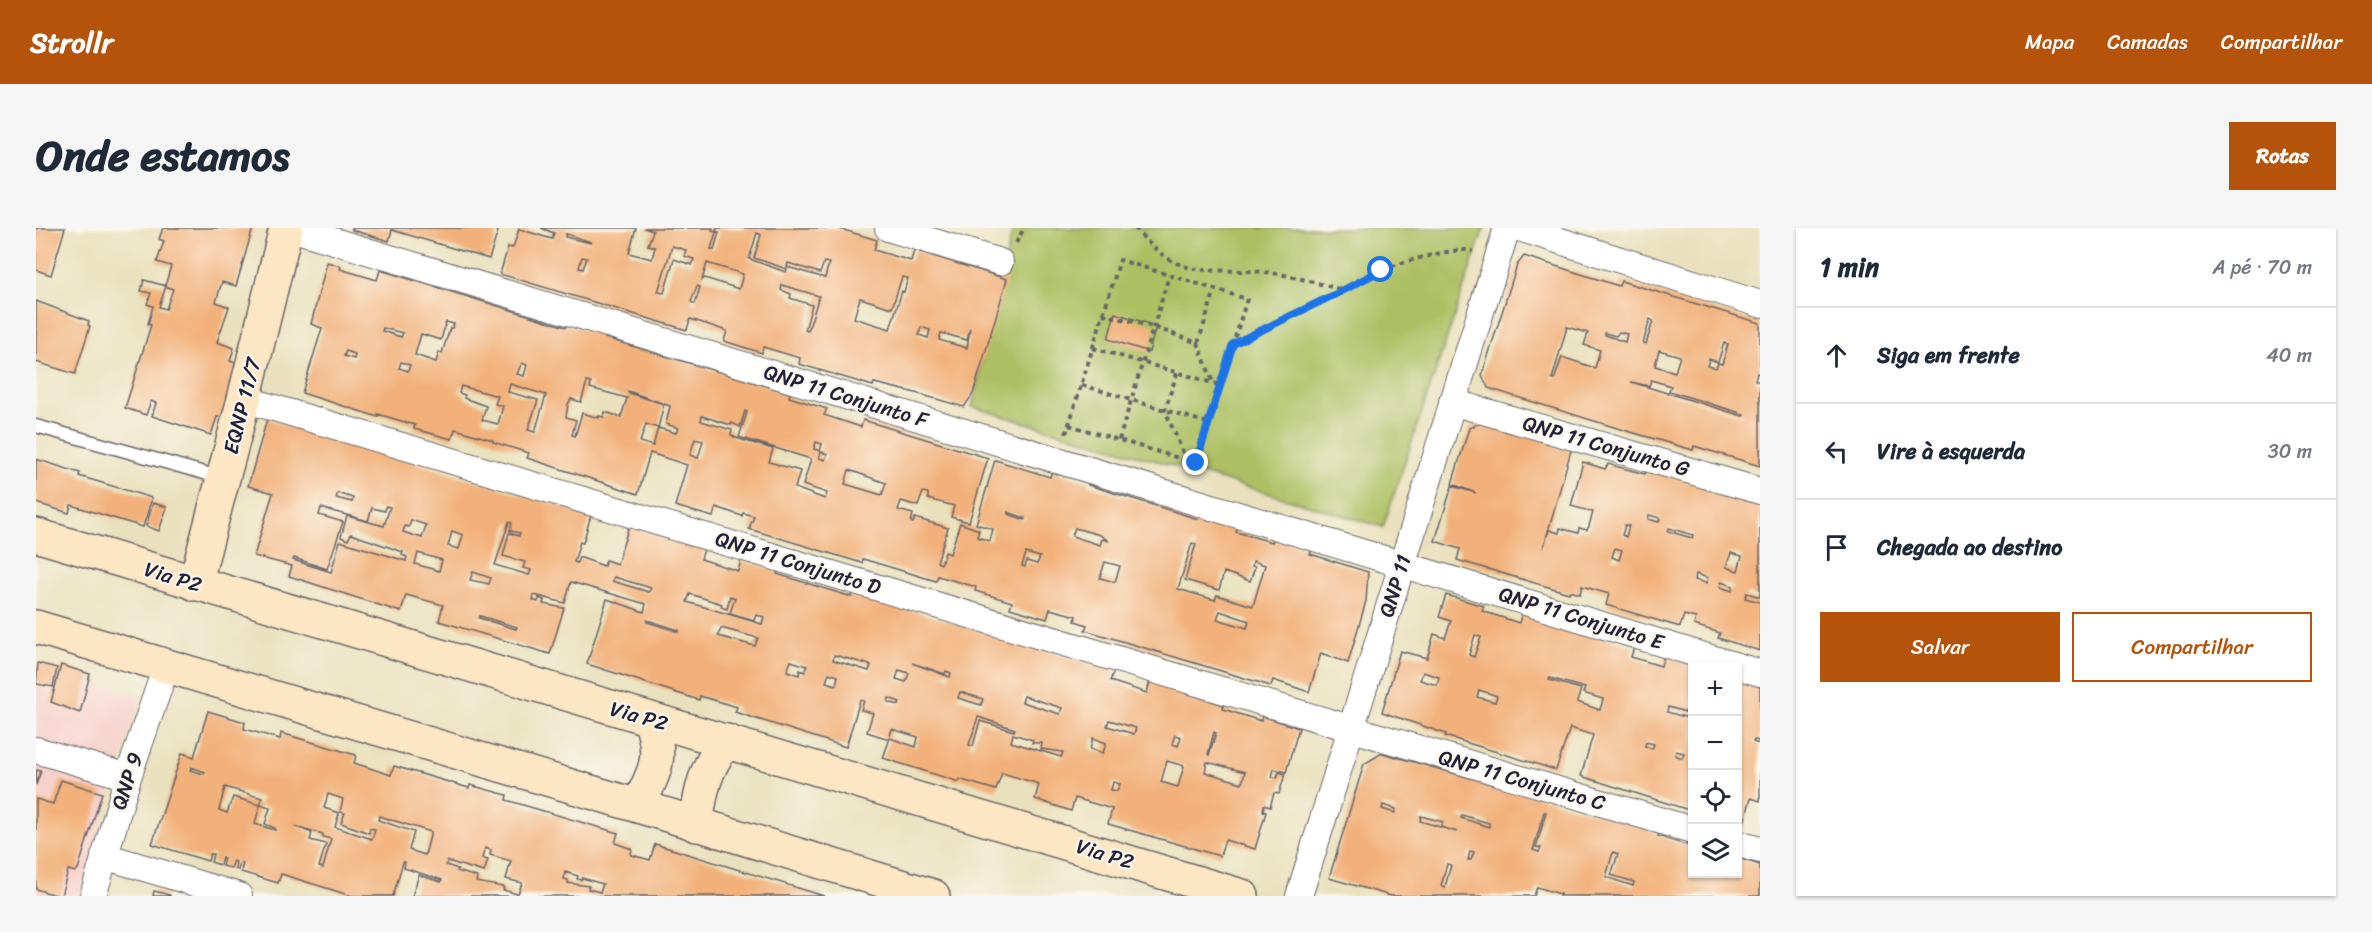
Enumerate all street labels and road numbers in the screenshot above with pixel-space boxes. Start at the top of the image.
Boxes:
street label: EQNP 11/7 [212,352,273,458]
street label: QNP 11 Conjunto F [759,353,935,440]
street label: QNP 11 Conjunto G [1518,404,1694,488]
street label: QNP 11 Conjunto D [710,520,886,606]
street label: Via P2 [139,550,207,604]
street label: QNP 11 [1367,550,1423,622]
street label: QNP 11 Conjunto E [1494,575,1669,662]
street label: Via P2 [606,690,672,742]
street label: QNP 11 Conjunto C [1434,738,1610,822]
street label: QNP 9 [100,747,154,815]
street label: Via P2 [1071,827,1139,881]

